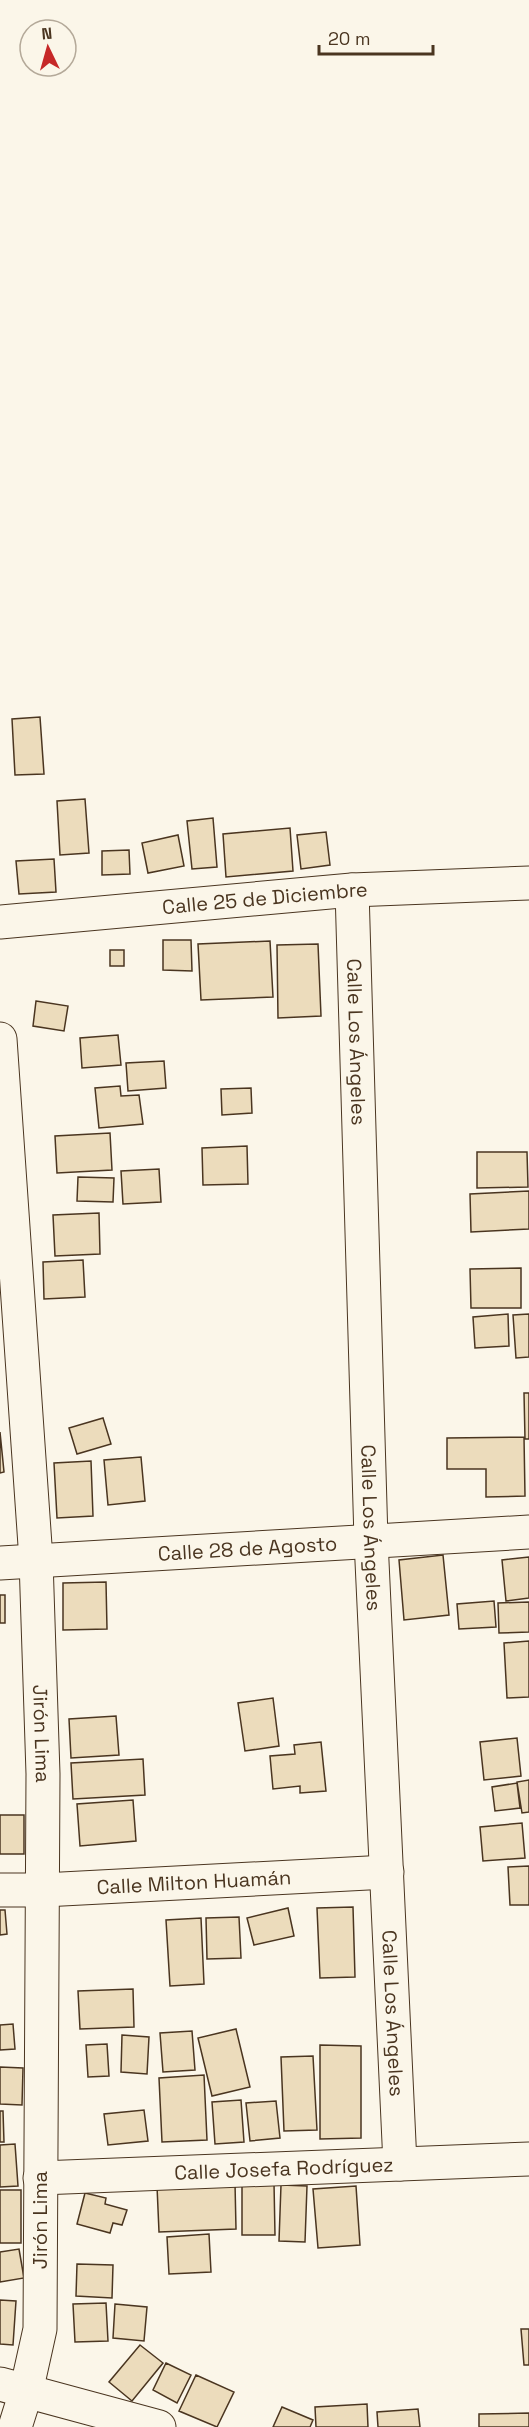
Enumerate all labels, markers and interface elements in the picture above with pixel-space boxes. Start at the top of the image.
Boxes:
north arrow [18,18,78,78]
scale bar [319,18,433,56]
text: N [40,23,53,44]
text: 20 m [328,27,371,50]
street label: Calle 25 de Diciembre [161,876,368,920]
street label: Calle Los Ángeles [341,958,372,1126]
street label: Calle Los Ángeles [355,1444,387,1612]
street label: Calle 28 de Agosto [157,1530,338,1567]
street label: Jirón Lima [27,1684,56,1783]
street label: Calle Milton Huamán [96,1864,292,1900]
street label: Calle Los Ángeles [376,1929,410,2097]
street label: Calle Josefa Rodríguez [174,2151,394,2186]
street label: Jirón Lima [27,2171,53,2269]

